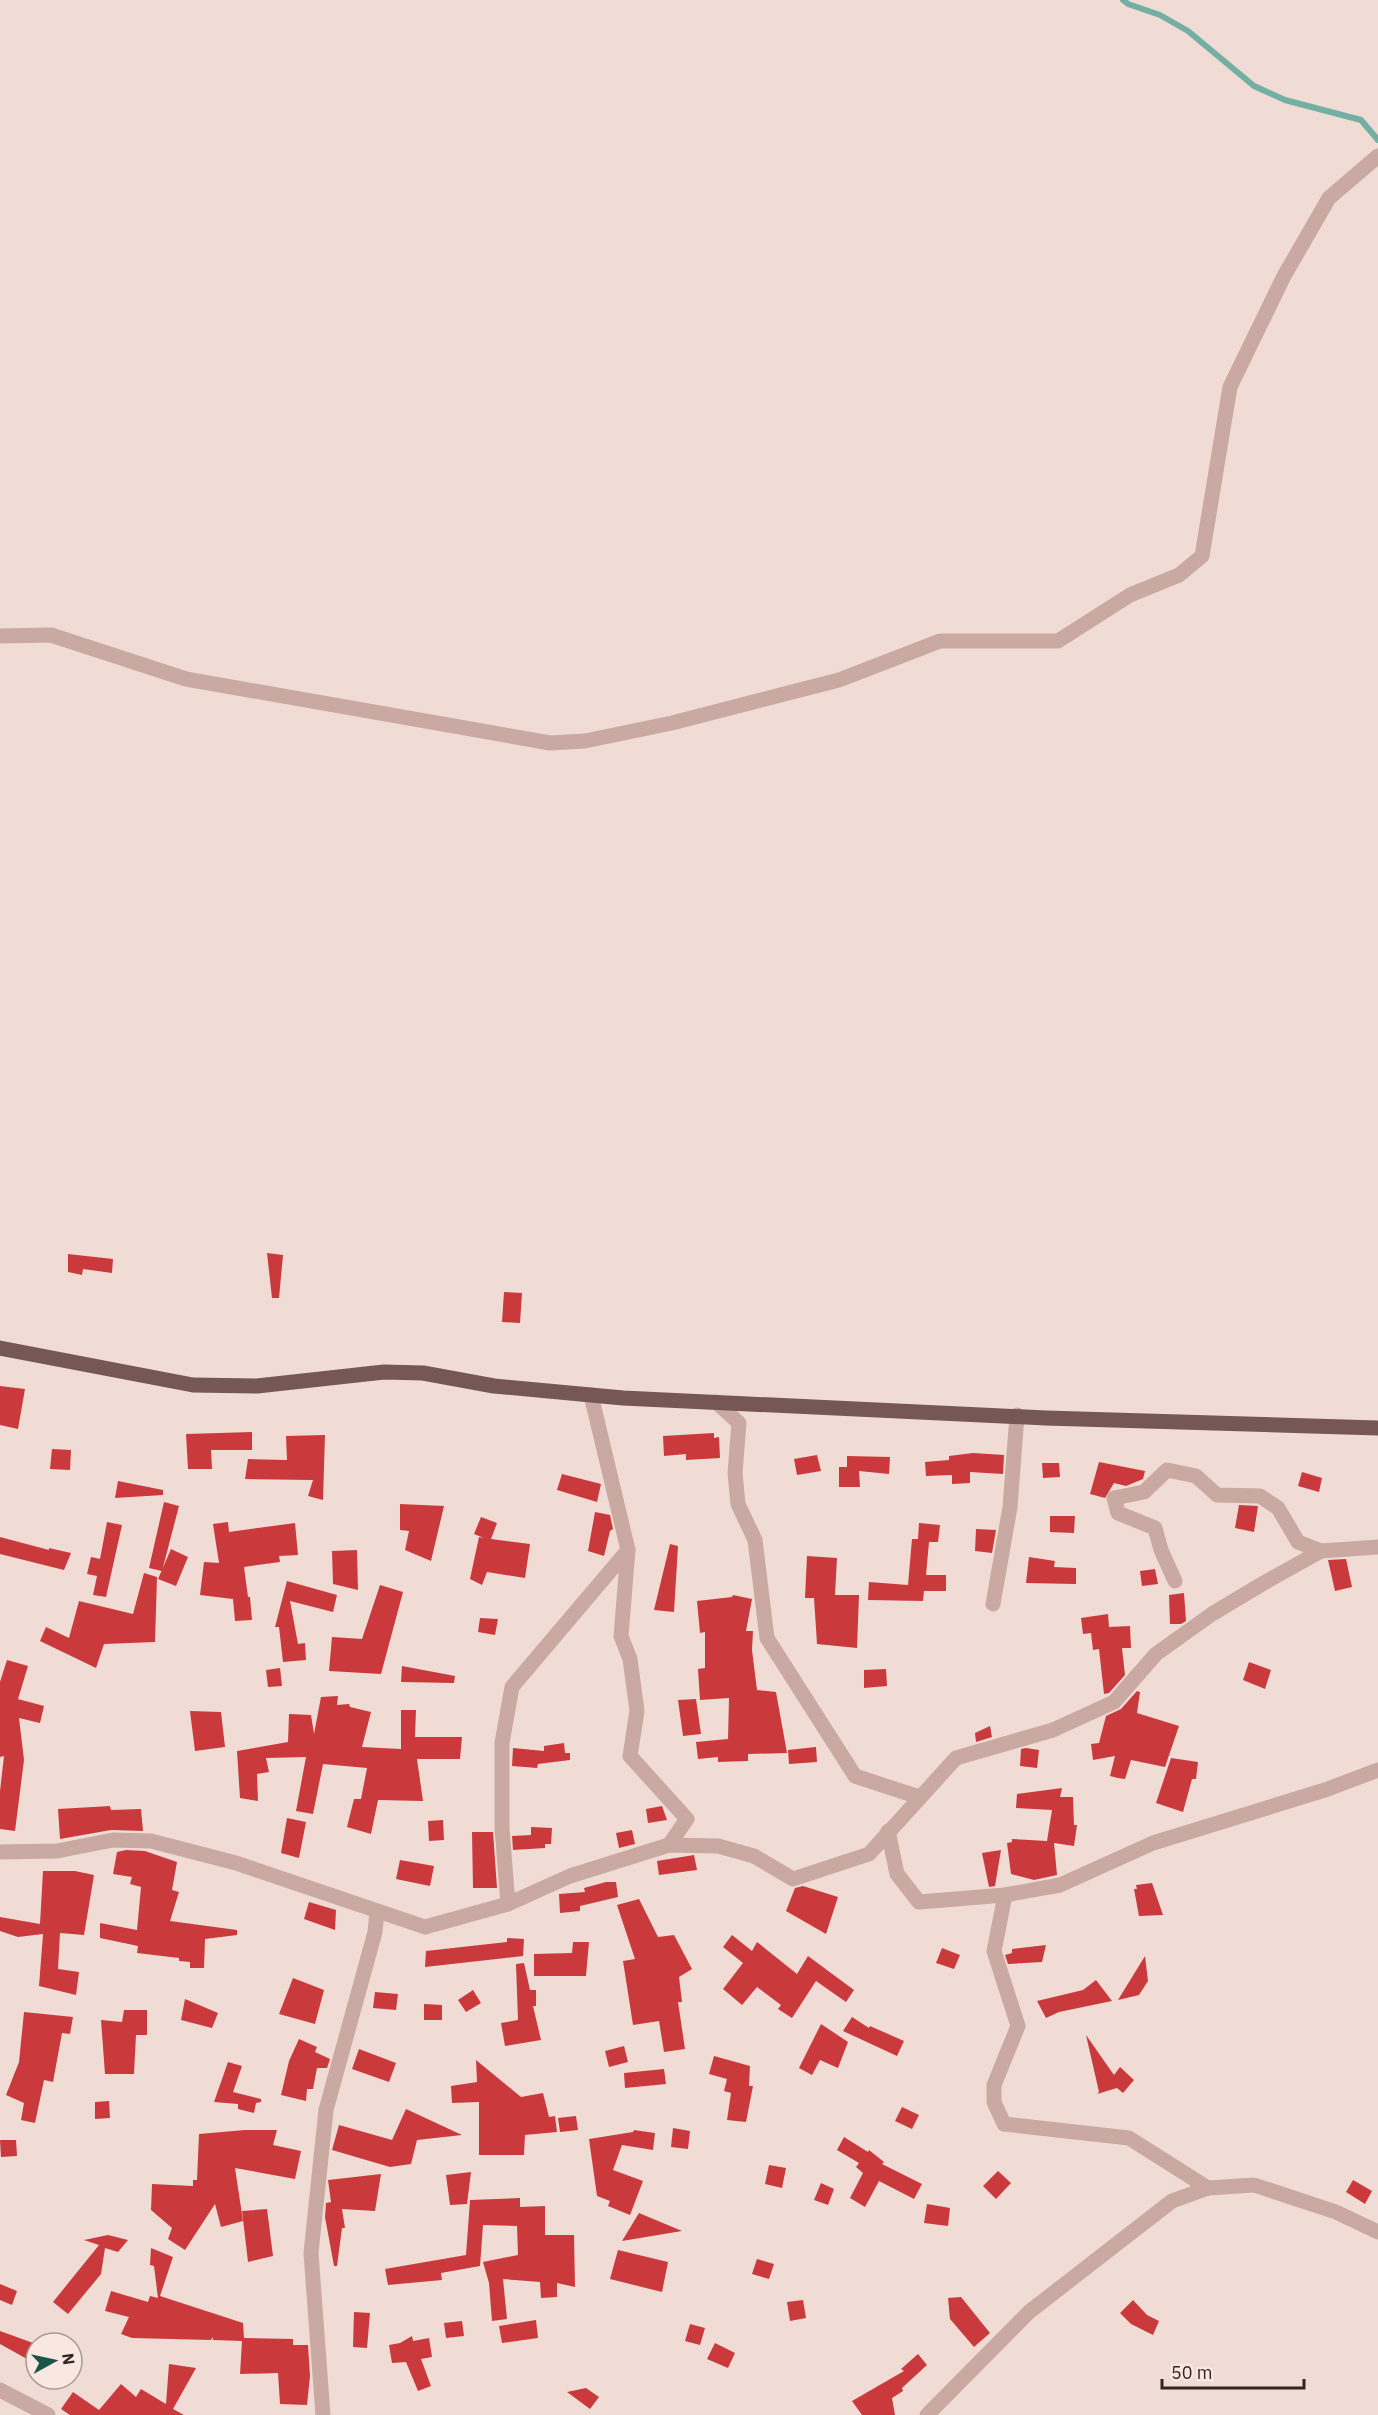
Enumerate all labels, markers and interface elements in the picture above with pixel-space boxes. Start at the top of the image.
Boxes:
north arrow [24,2331,84,2391]
text: N [58,2352,80,2366]
scale bar [1162,2352,1304,2390]
text: 50 m [1171,2361,1213,2384]

